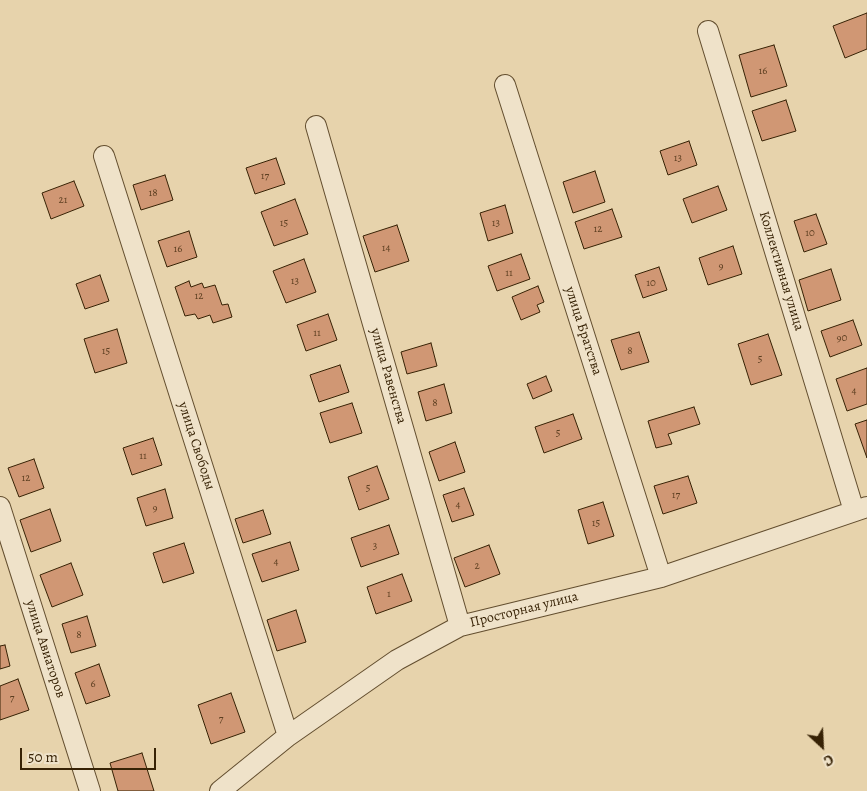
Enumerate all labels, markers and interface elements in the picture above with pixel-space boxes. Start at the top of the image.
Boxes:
house number: 16 [759,64,767,78]
house number: 13 [674,151,682,165]
house number: 17 [261,169,269,183]
house number: 18 [148,186,158,200]
house number: 21 [59,193,67,207]
street label: Коллективная улица [755,209,807,333]
house number: 15 [280,216,288,230]
house number: 13 [492,216,500,230]
house number: 12 [594,222,602,236]
house number: 10 [805,226,815,240]
house number: 14 [382,241,390,255]
house number: 16 [174,242,182,256]
house number: 9 [718,259,724,273]
house number: 11 [505,266,513,280]
house number: 13 [291,274,299,288]
house number: 10 [646,276,656,290]
street label: улица Братства [561,285,605,377]
house number: 12 [195,289,203,303]
house number: 11 [313,326,321,340]
street label: улица Равенства [366,326,410,426]
house number: 90 [837,331,847,345]
house number: 15 [102,344,110,358]
house number: 8 [627,344,633,358]
house number: 5 [758,352,762,366]
house number: 4 [852,384,856,398]
house number: 8 [432,396,438,410]
street label: улица Свободы [174,400,218,492]
house number: 5 [556,426,560,440]
house number: 11 [139,449,147,463]
house number: 12 [22,471,30,485]
house number: 5 [366,481,370,495]
house number: 17 [672,488,680,502]
house number: 4 [456,498,460,512]
house number: 9 [152,501,158,515]
house number: 15 [592,516,600,530]
house number: 3 [373,539,377,553]
house number: 4 [274,555,278,569]
house number: 2 [474,559,480,573]
house number: 1 [387,587,391,601]
street label: Просторная улица [468,588,580,632]
street label: улица Авиаторов [21,598,69,700]
house number: 8 [76,628,82,642]
house number: 6 [90,677,96,691]
house number: 7 [10,691,14,705]
house number: 7 [219,712,223,726]
north arrow [797,721,847,771]
scale bar [22,738,159,770]
text: 50 m [28,747,58,767]
text: С [821,750,836,770]

